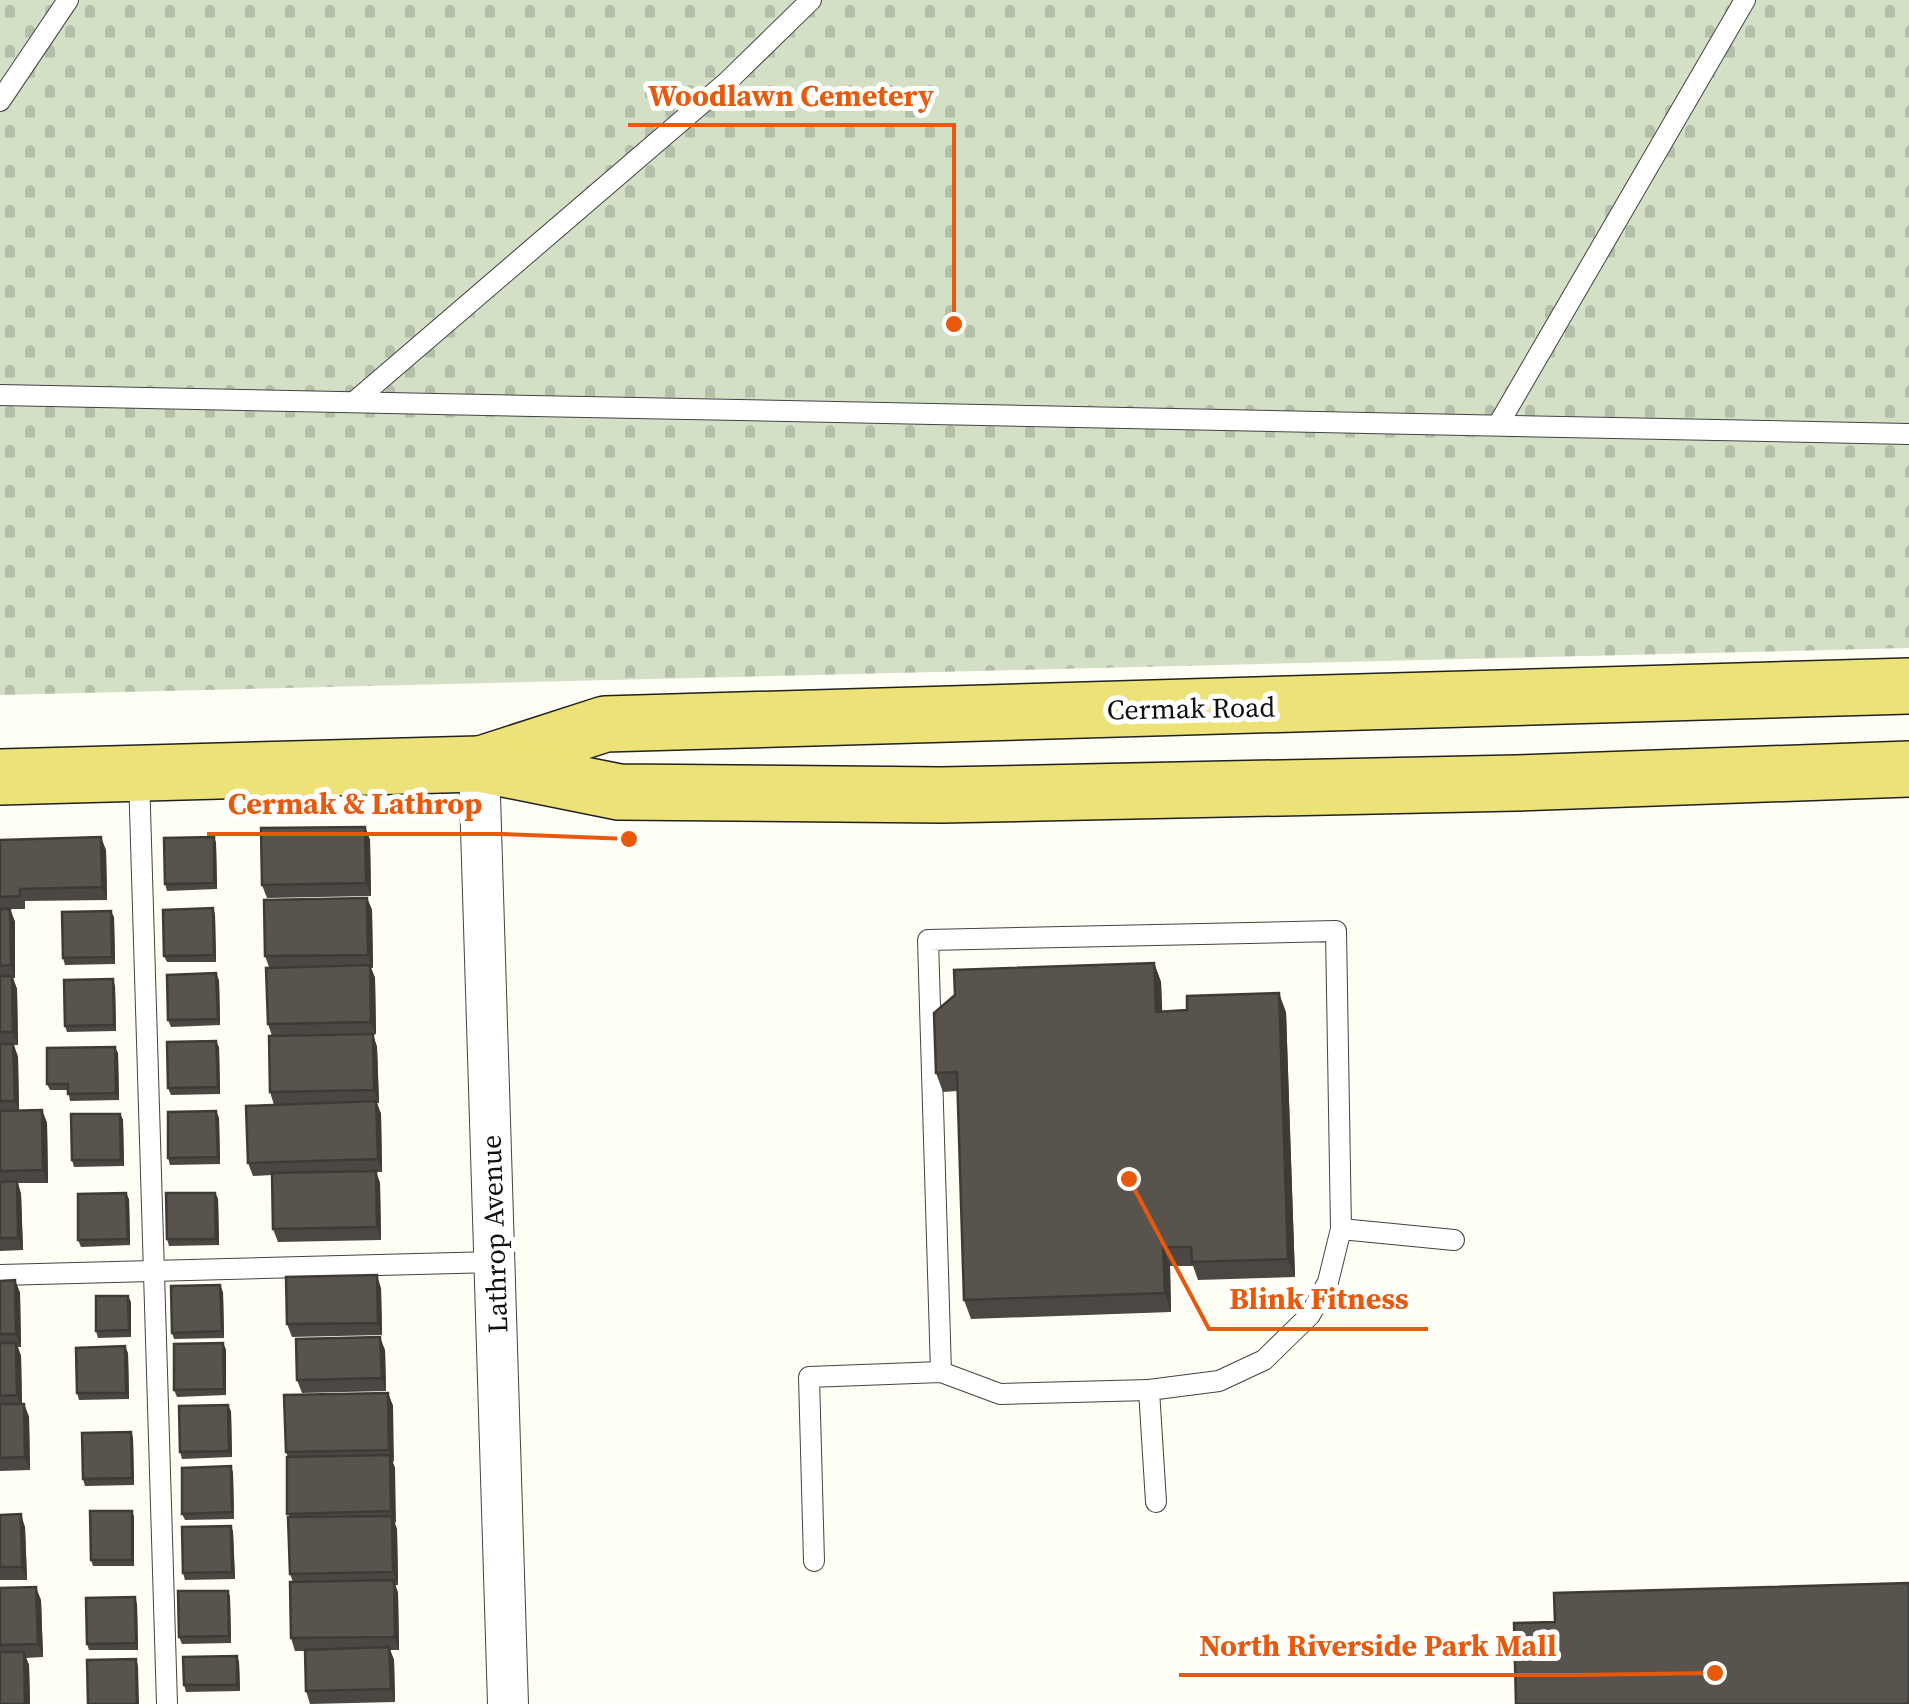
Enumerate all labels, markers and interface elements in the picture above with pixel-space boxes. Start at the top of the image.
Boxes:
callout: Woodlawn Cemetery [628,65,954,125]
text: Woodlawn Cemetery [648,75,934,116]
street label: Cermak Road [1106,688,1276,728]
callout: Cermak & Lathrop [207,774,502,834]
text: Cermak & Lathrop [228,783,482,824]
street label: Lathrop Avenue [472,1134,516,1334]
callout: Blink Fitness [1209,1269,1428,1329]
text: Blink Fitness [1229,1278,1409,1319]
callout: North Riverside Park Mall [1179,1615,1576,1675]
text: North Riverside Park Mall [1199,1625,1557,1666]

